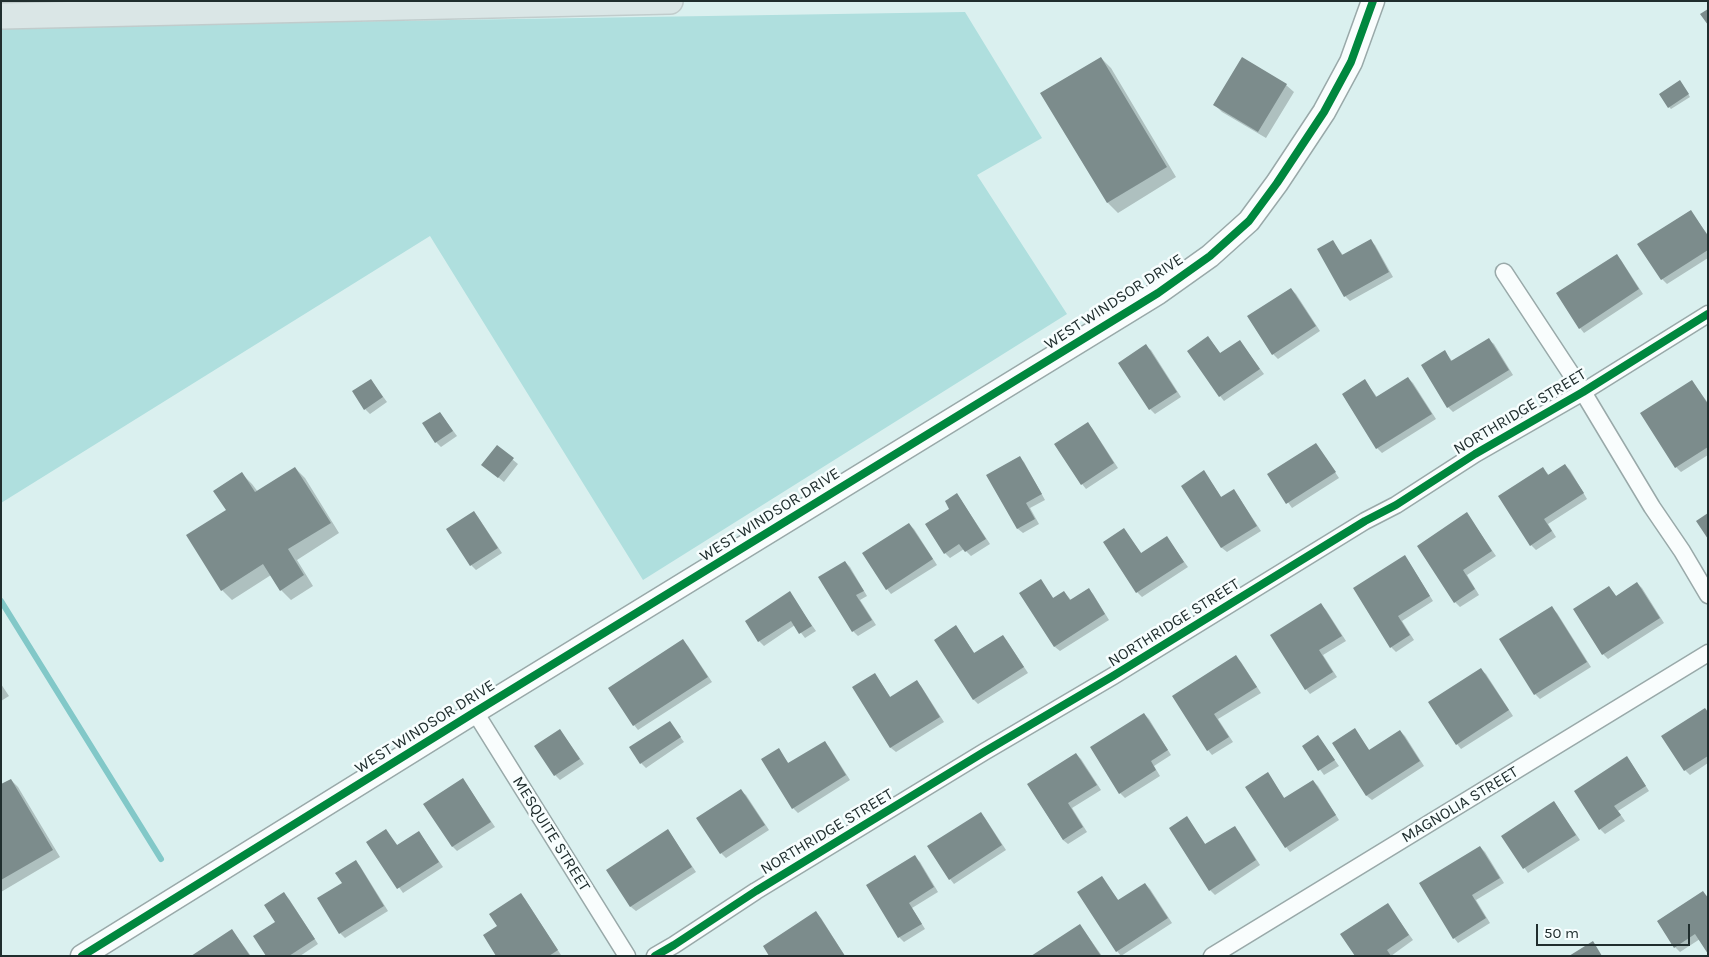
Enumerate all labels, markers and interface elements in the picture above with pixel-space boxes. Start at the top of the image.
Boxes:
street label: WEST WINDSOR DRIVE [1041,250,1187,354]
street label: NORTHRIDGE STREET [1450,365,1590,459]
street label: WEST WINDSOR DRIVE [696,464,844,566]
street label: NORTHRIDGE STREET [1105,575,1243,671]
street label: WEST WINDSOR DRIVE [351,676,499,778]
street label: MAGNOLIA STREET [1398,763,1522,847]
street label: MESQUITE STREET [508,773,594,895]
street label: NORTHRIDGE STREET [757,785,897,879]
scale bar [1539,914,1693,946]
text: 50 m [1544,924,1579,942]

